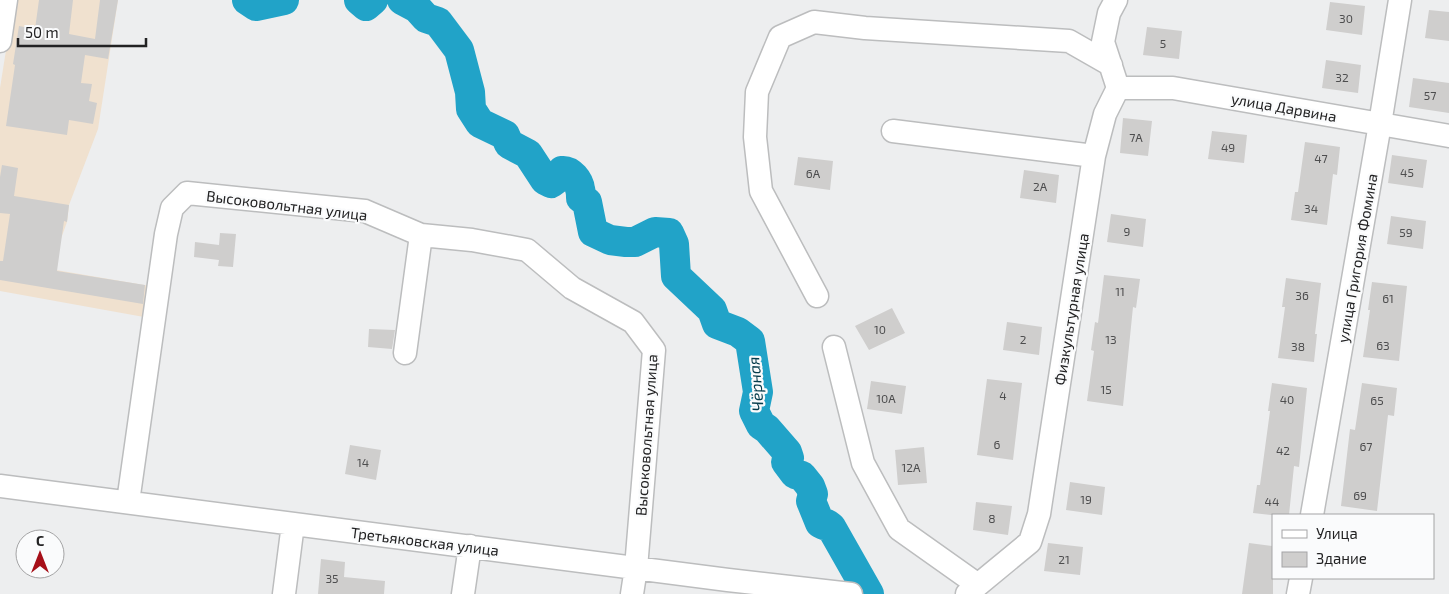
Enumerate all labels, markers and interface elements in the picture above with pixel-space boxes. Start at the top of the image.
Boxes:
house number: 30 [1339,11,1353,25]
scale bar [18,15,145,47]
text: 50 m [25,23,59,41]
house number: 5 [1160,36,1166,50]
house number: 32 [1335,70,1349,84]
house number: 57 [1424,88,1436,102]
street label: улица Дарвина [1230,89,1338,126]
house number: 7А [1129,130,1143,144]
house number: 49 [1221,140,1235,154]
house number: 47 [1314,151,1328,165]
house number: 45 [1400,165,1414,179]
house number: 6А [806,166,821,180]
street label: улица Григория Фомина [1333,172,1382,344]
house number: 2А [1033,179,1048,193]
street label: Высоковольтная улица [205,186,369,225]
house number: 34 [1304,201,1318,215]
house number: 9 [1124,224,1131,238]
house number: 59 [1399,225,1413,239]
street label: Физкультурная улица [1050,232,1093,387]
house number: 11 [1115,284,1125,298]
house number: 36 [1295,288,1309,302]
house number: 61 [1382,291,1394,305]
house number: 10 [874,322,886,336]
house number: 2 [1020,332,1027,346]
house number: 13 [1105,332,1117,346]
house number: 63 [1376,338,1390,352]
house number: 38 [1291,339,1305,353]
street label: Высоковольтная улица [631,353,662,517]
water label: Чёрная [743,356,767,412]
house number: 15 [1100,382,1112,396]
house number: 4 [999,388,1007,402]
house number: 10А [876,391,896,405]
house number: 40 [1280,392,1294,406]
house number: 65 [1370,393,1384,407]
house number: 6 [994,437,1001,451]
house number: 67 [1359,439,1373,453]
house number: 42 [1276,443,1290,457]
house number: 14 [357,455,369,469]
house number: 12А [902,460,921,474]
house number: 69 [1353,488,1367,502]
house number: 19 [1080,492,1092,506]
house number: 44 [1265,494,1279,508]
house number: 8 [988,511,996,525]
legend [1272,514,1434,579]
street label: Третьяковская улица [350,523,500,560]
text: Улица [1316,524,1358,542]
north arrow [15,529,65,579]
text: С [36,532,44,549]
text: Здание [1316,549,1367,567]
house number: 21 [1058,552,1070,566]
house number: 35 [325,571,339,585]

